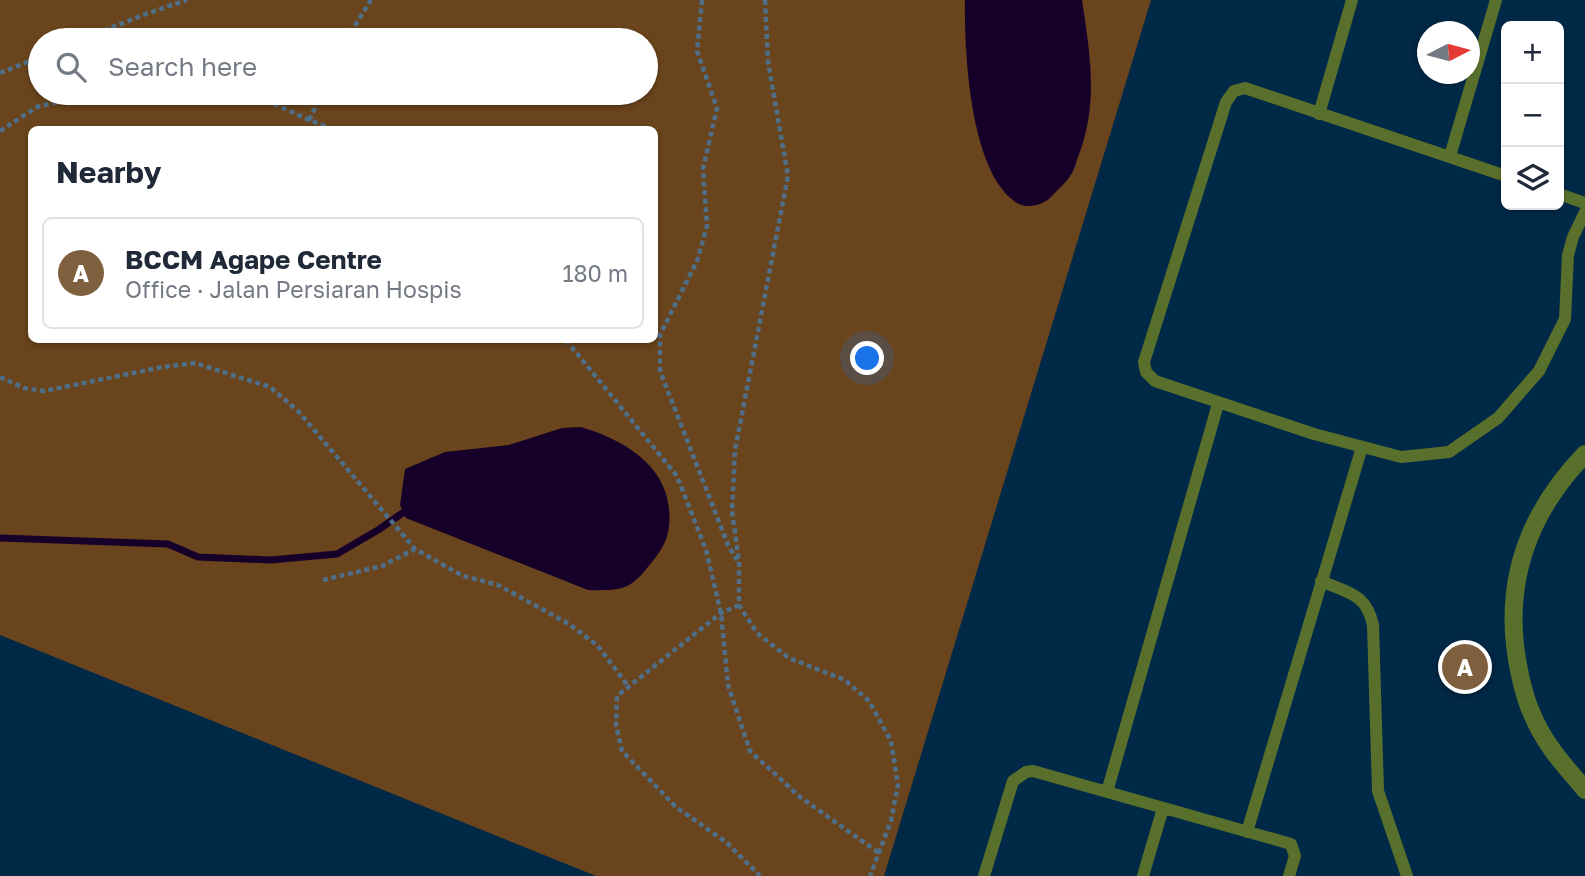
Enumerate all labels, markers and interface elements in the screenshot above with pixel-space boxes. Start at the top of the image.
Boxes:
north arrow [1417,21,1480,84]
map controls [1501,21,1564,210]
button: + [1501,21,1564,84]
search box [28,28,658,105]
icon: search [52,48,90,86]
text: Search here [108,51,257,82]
button: − [1501,84,1564,147]
button: layers [1501,147,1564,210]
text: Nearby [56,154,161,190]
text: BCCM Agape Centre [125,244,382,275]
text: A [73,259,89,287]
text: 180 m [562,259,628,287]
text: Office · Jalan Persiaran Hospis [125,275,462,303]
your location [850,341,884,375]
pin: A [1442,641,1488,693]

